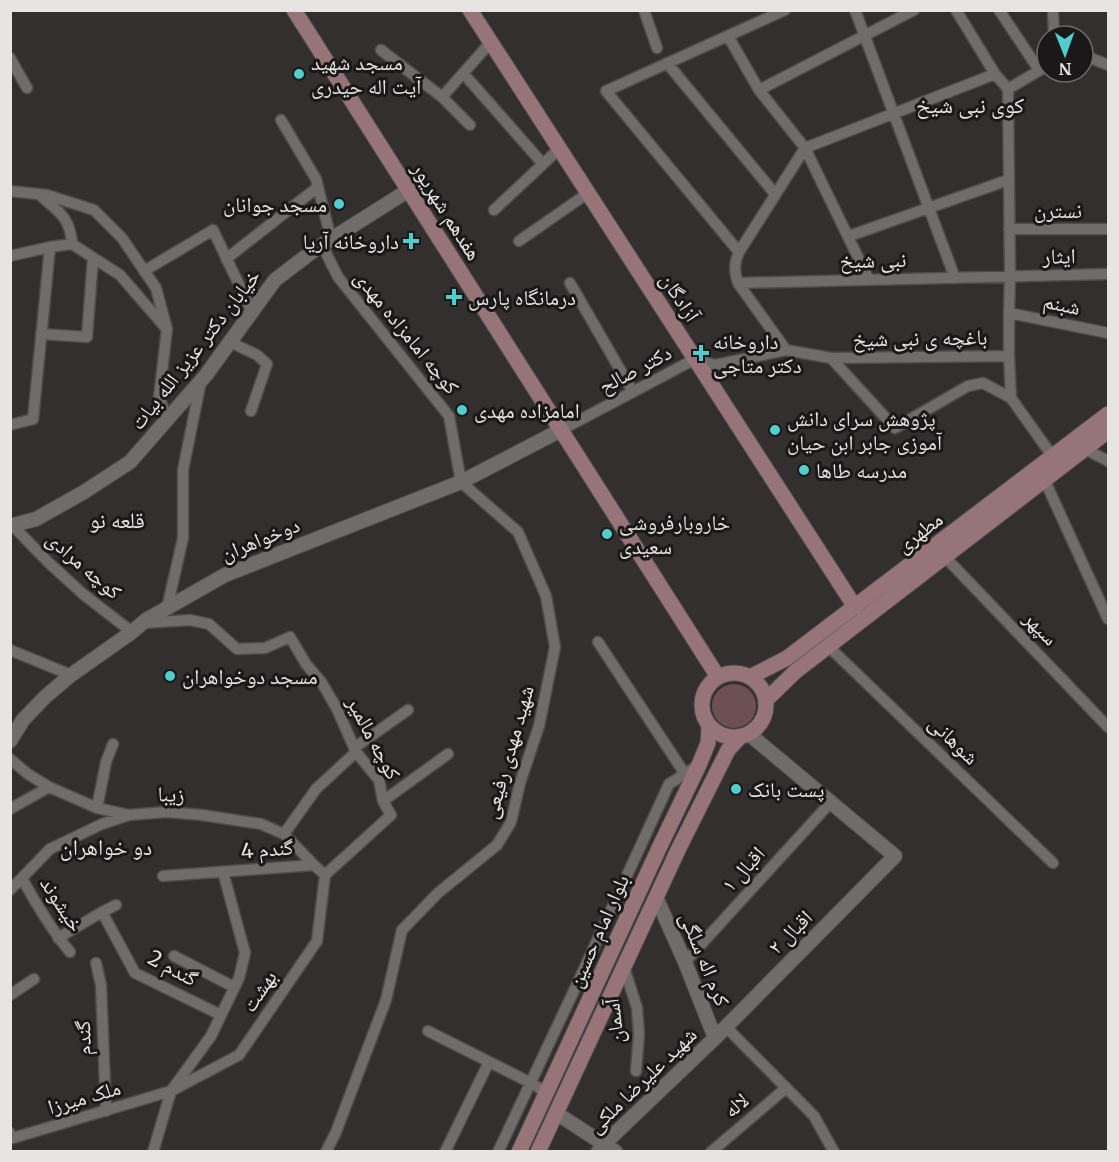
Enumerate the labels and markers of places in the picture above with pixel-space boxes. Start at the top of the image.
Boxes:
place label: مسجد شهید آیت اله حیدری [311,49,422,100]
marker: مسجد شهید آیت اله حیدری [292,67,306,81]
place label: مسجد جوانان [223,191,327,218]
marker: مسجد جوانان [332,197,346,211]
place label: داروخانه آریا [303,228,399,255]
marker: داروخانه آریا [404,234,418,248]
place label: درمانگاه پارس [468,284,576,311]
marker: درمانگاه پارس [445,288,463,306]
place label: داروخانه دکتر متاجی [713,328,802,379]
marker: داروخانه دکتر متاجی [694,346,708,360]
place label: امامزاده مهدی [474,397,580,424]
marker: امامزاده مهدی [455,403,469,417]
place label: پژوهش سرای دانش آموزی جابر ابن حیان [787,405,943,456]
marker: پژوهش سرای دانش آموزی جابر ابن حیان [768,423,782,437]
place label: مدرسه طاها [816,457,907,484]
marker: مدرسه طاها [797,463,811,477]
place label: خاروبارفروشی سعیدی [619,509,730,560]
marker: خاروبارفروشی سعیدی [600,527,614,541]
place label: مسجد دوخواهران [182,663,318,690]
marker: مسجد دوخواهران [163,669,177,683]
place label: پست بانک [748,776,824,803]
marker: پست بانک [729,782,743,796]

